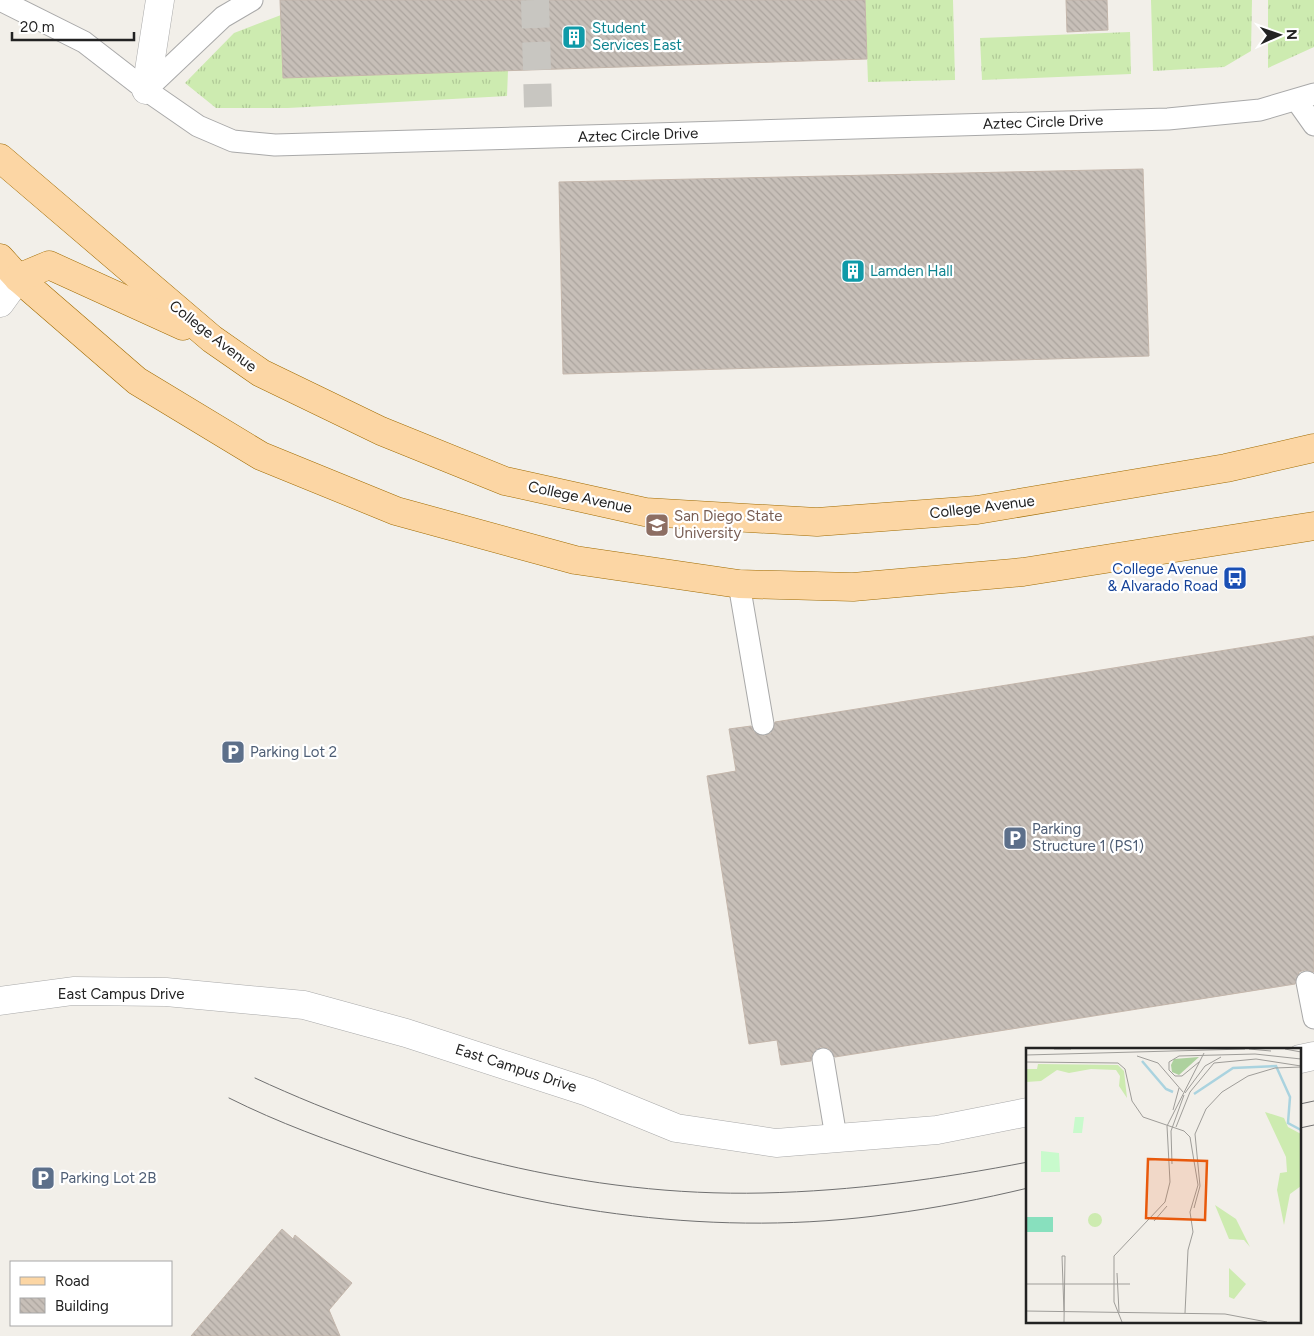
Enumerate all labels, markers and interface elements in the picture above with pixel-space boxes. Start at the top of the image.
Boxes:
scale bar [12,10,135,42]
north arrow [1254,10,1304,60]
text: 20 m [20,18,54,36]
place label: Student Services East [592,19,682,54]
building icon: Student Services East [561,24,587,50]
text: N [1283,29,1300,40]
street label: Aztec Circle Drive [982,111,1104,133]
street label: Aztec Circle Drive [577,124,699,146]
building icon: Lamden Hall [840,258,866,284]
place label: Lamden Hall [870,262,953,280]
street label: College Avenue [166,296,260,376]
street label: College Avenue [526,477,634,517]
street label: College Avenue [928,492,1036,522]
place label: San Diego State University [674,507,782,542]
school or university icon: San Diego State University [644,512,670,538]
place label: College Avenue & Alvarado Road [1107,560,1218,595]
bus stop icon: College Avenue & Alvarado Road [1222,565,1248,591]
parking icon: Parking Lot 2 [220,739,246,765]
place label: Parking Lot 2 [250,743,337,761]
place label: Parking Structure 1 (PS1) [1032,820,1144,855]
parking icon: Parking Structure 1 (PS1) [1002,825,1028,851]
street label: East Campus Drive [58,985,184,1003]
street label: East Campus Drive [453,1040,579,1096]
inset map [1026,1048,1302,1324]
parking icon: Parking Lot 2B [30,1165,56,1191]
place label: Parking Lot 2B [60,1169,156,1187]
legend [10,1261,172,1326]
text: Road [55,1272,90,1290]
text: Building [55,1297,109,1315]

